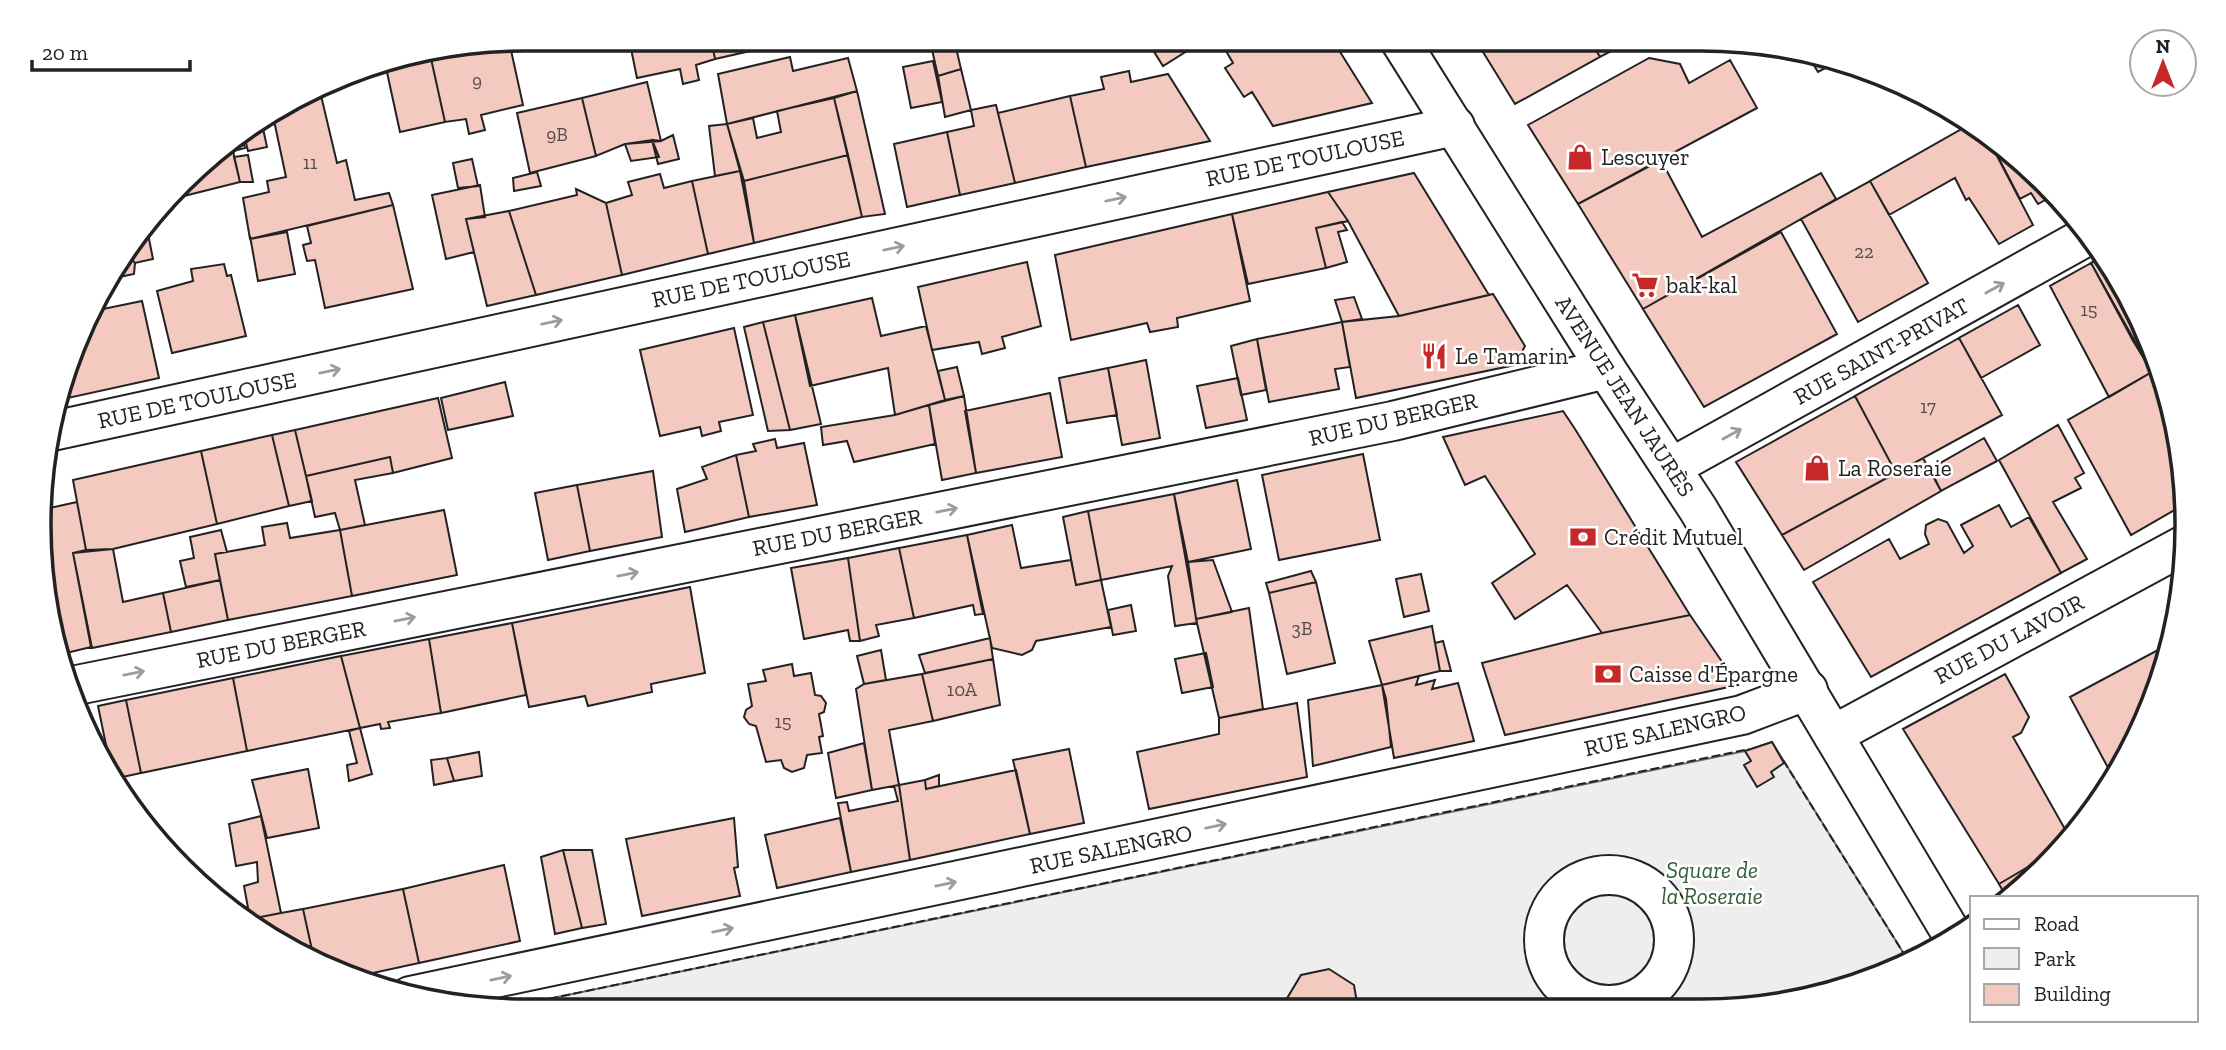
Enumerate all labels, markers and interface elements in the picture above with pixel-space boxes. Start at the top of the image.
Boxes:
scale bar [32,28,189,72]
north arrow [2128,28,2198,98]
text: N [2156,35,2170,58]
text: 20 m [42,40,88,65]
house number: 9 [472,69,482,92]
house number: 9B [546,123,568,146]
street label: RUE DE TOULOUSE [1203,123,1407,193]
shop icon: Lescuyer [1565,142,1595,172]
place label: Lescuyer [1601,143,1690,171]
house number: 11 [303,151,317,174]
one-way arrow [1104,192,1127,206]
one-way arrow [882,240,905,254]
house number: 22 [1854,240,1874,263]
street label: RUE DE TOULOUSE [649,244,853,314]
supermarket icon: bak-kal [1630,270,1660,300]
place label: bak-kal [1665,271,1737,299]
one-way arrow [1984,281,2005,294]
street label: AVENUE JEAN JAURÈS [1549,290,1701,502]
street label: RUE SAINT-PRIVAT [1788,291,1974,411]
house number: 15 [2080,298,2098,321]
one-way arrow [540,315,563,329]
restaurant icon: Le Tamarin [1419,341,1449,371]
place label: Le Tamarin [1455,342,1568,370]
one-way arrow [318,363,341,377]
street label: RUE DE TOULOUSE [95,365,299,435]
street label: RUE DU BERGER [1306,386,1480,452]
house number: 17 [1920,395,1936,418]
one-way arrow [1721,427,1742,440]
shop icon: La Roseraie [1802,453,1832,483]
place label: La Roseraie [1838,454,1951,482]
street label: RUE DU BERGER [750,502,924,562]
one-way arrow [935,503,958,517]
bank icon: Crédit Mutuel [1568,522,1598,552]
place label: Crédit Mutuel [1604,523,1743,551]
one-way arrow [616,567,639,581]
street label: RUE DU LAVOIR [1930,588,2088,690]
one-way arrow [393,612,416,625]
street label: RUE DU BERGER [194,614,368,674]
house number: 3B [1292,617,1312,640]
bank icon: Caisse d'Épargne [1593,659,1623,689]
place label: Caisse d'Épargne [1629,660,1798,688]
one-way arrow [122,666,145,680]
house number: 10A [947,678,978,701]
street label: RUE SALENGRO [1581,698,1749,762]
house number: 15 [774,710,792,733]
street label: RUE SALENGRO [1027,818,1195,880]
one-way arrow [1204,819,1227,833]
park label: Square de la Roseraie [1661,856,1763,910]
one-way arrow [934,876,957,890]
legend [1970,896,2198,1022]
text: Road [2034,911,2080,936]
one-way arrow [711,923,734,937]
text: Park [2034,946,2076,971]
one-way arrow [489,970,512,984]
text: Building [2034,981,2111,1006]

